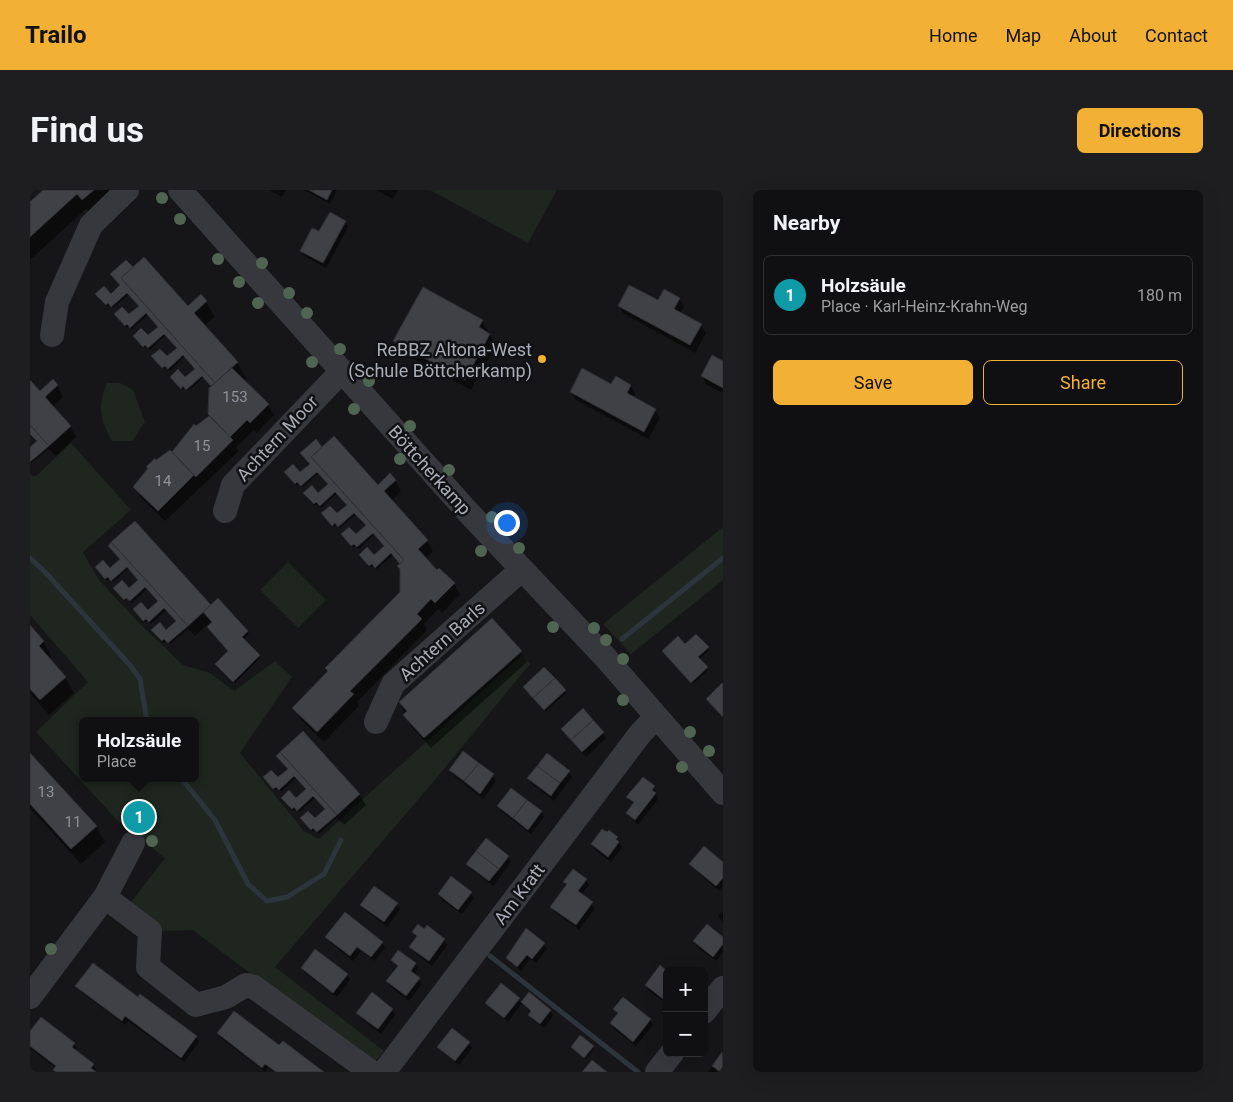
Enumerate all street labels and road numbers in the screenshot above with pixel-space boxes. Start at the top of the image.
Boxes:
street label: Achtern Moor [232,391,322,485]
street label: Böttcherkamp [384,421,476,519]
street label: Achtern Barls [395,597,489,685]
street label: Am Kratt [489,859,549,929]

